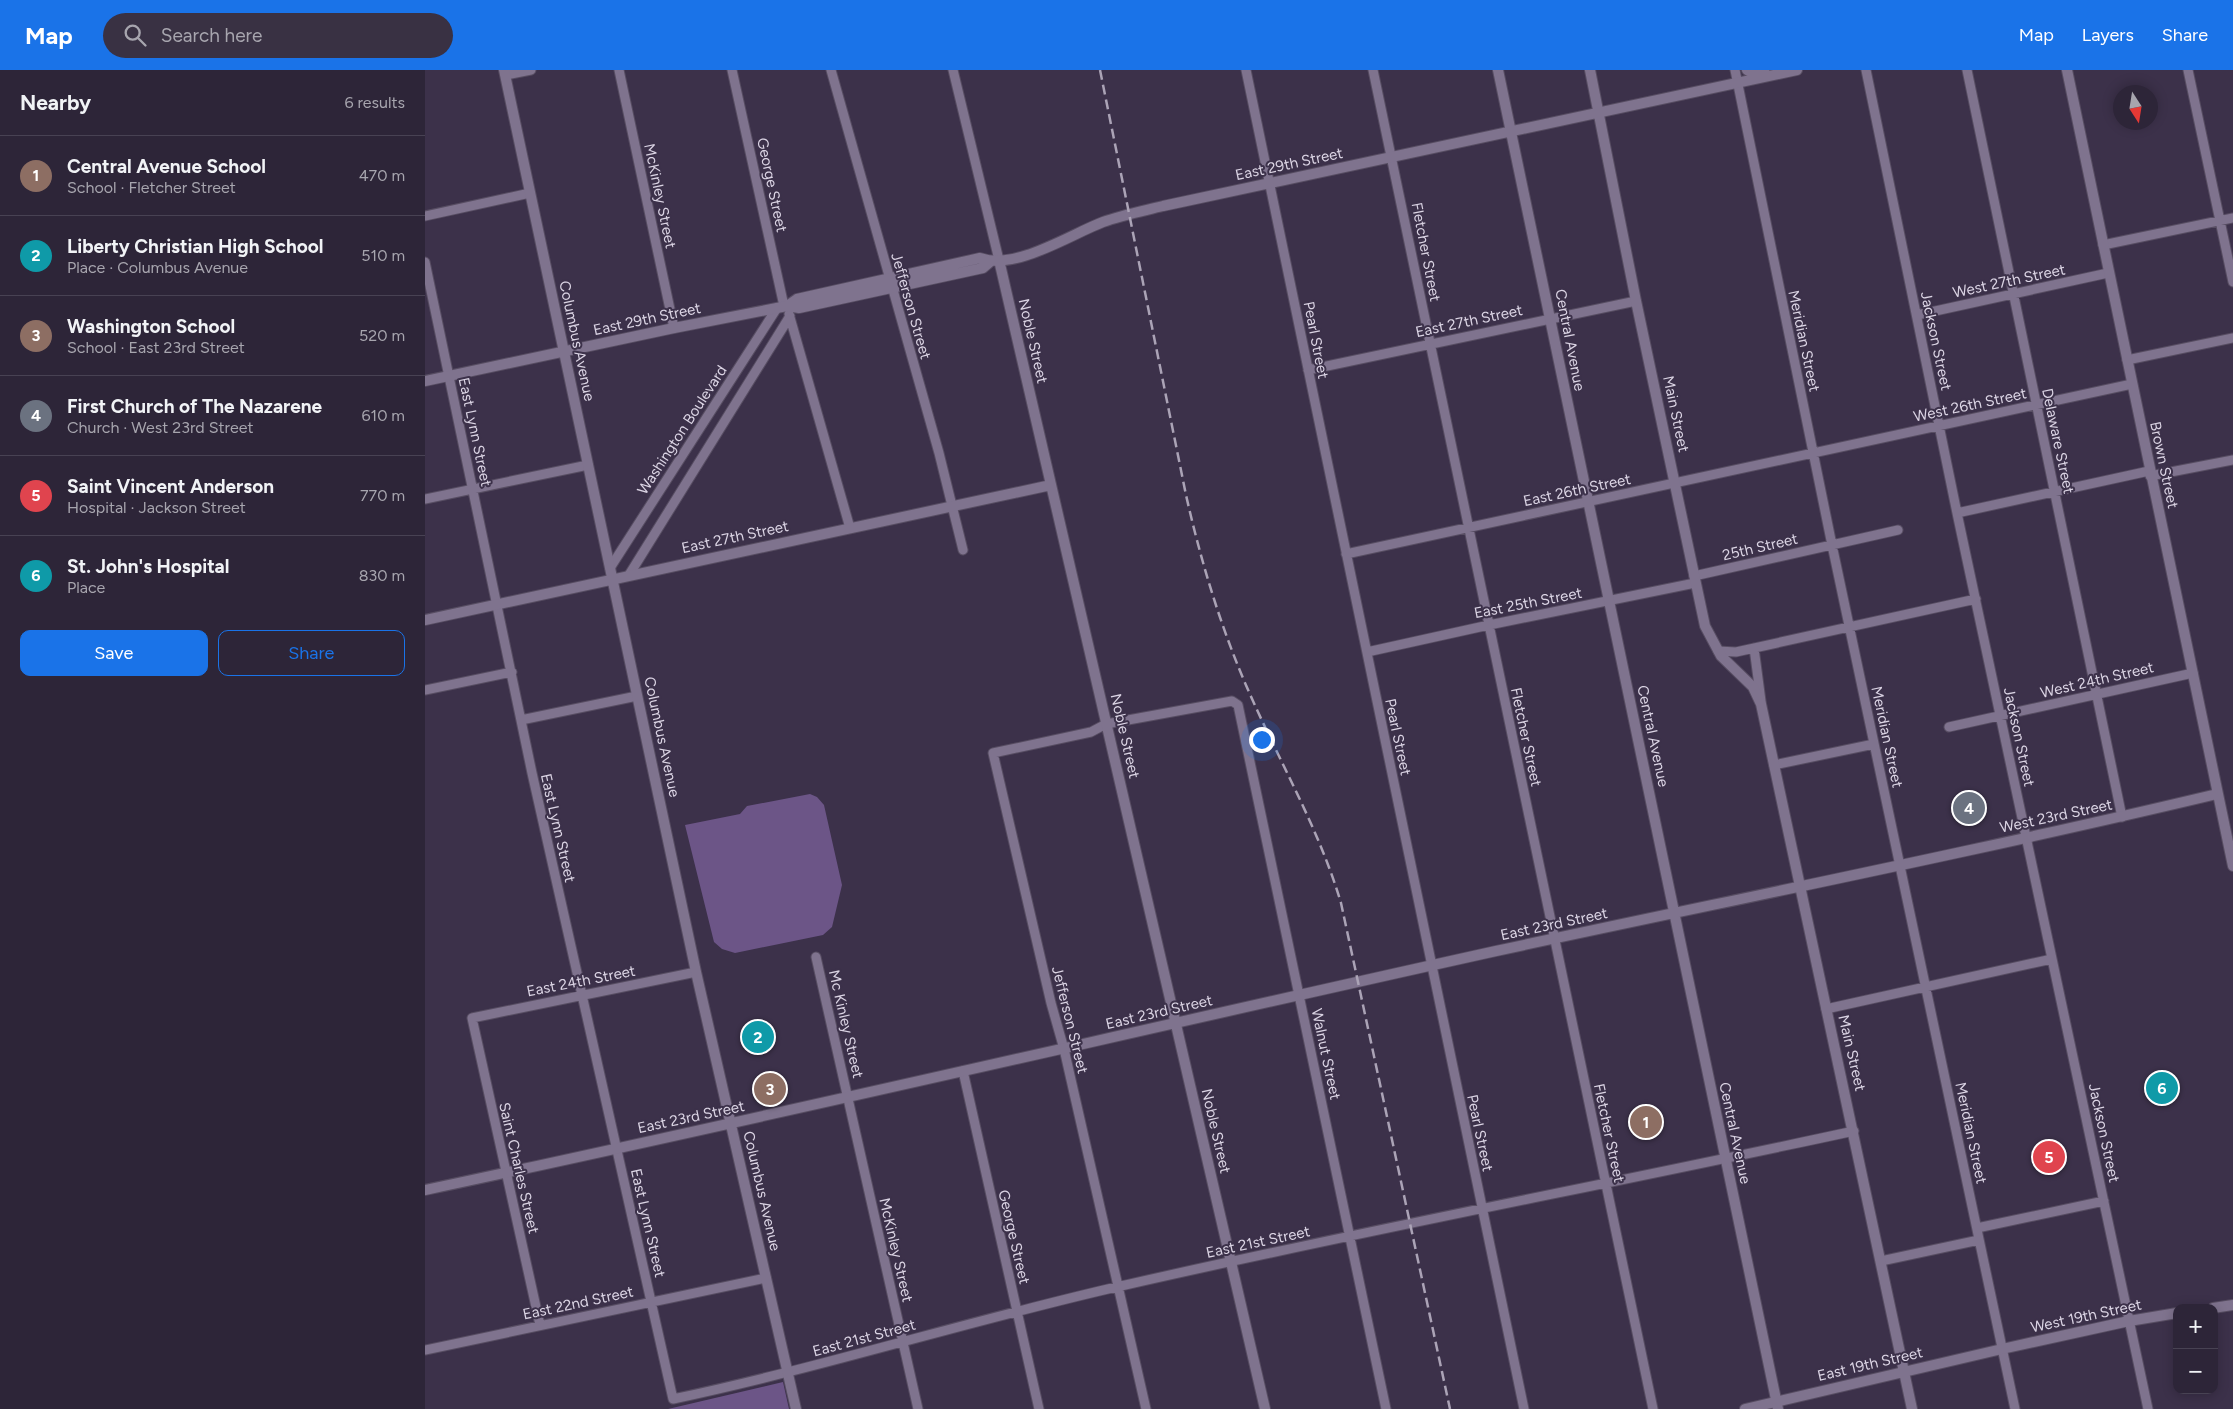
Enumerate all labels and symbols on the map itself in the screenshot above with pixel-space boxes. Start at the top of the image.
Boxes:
north arrow [2113,85,2158,130]
street label: George Street [753,136,791,234]
street label: McKinley Street [640,142,680,250]
street label: East 29th Street [1234,144,1345,184]
street label: Fletcher Street [1408,201,1445,303]
street label: Jefferson Street [887,251,935,362]
street label: West 27th Street [1951,260,2067,302]
street label: Columbus Avenue [555,279,599,403]
street label: Central Avenue [1551,287,1589,393]
street label: Meridian Street [1784,289,1824,394]
street label: Jackson Street [1917,290,1955,392]
street label: Noble Street [1015,297,1052,385]
street label: East 29th Street [592,299,703,339]
street label: Pearl Street [1300,300,1332,381]
street label: East 27th Street [1414,301,1525,341]
street label: Washington Boulevard [633,362,731,498]
street label: Main Street [1659,374,1693,454]
street label: East Lynn Street [455,376,495,488]
street label: West 26th Street [1912,384,2028,426]
street label: Delaware Street [2038,387,2078,496]
street label: Brown Street [2146,420,2182,511]
street label: East 26th Street [1522,470,1633,510]
street label: East 27th Street [680,517,791,557]
street label: 25th Street [1721,530,1800,564]
street label: East 25th Street [1472,584,1584,622]
street label: West 24th Street [2039,658,2156,702]
street label: Columbus Avenue [640,675,684,799]
street label: Central Avenue [1633,684,1673,788]
street label: Meridian Street [1867,685,1907,790]
street label: Fletcher Street [1507,686,1545,788]
street label: Jackson Street [2000,686,2038,788]
street label: Noble Street [1107,692,1144,780]
street label: Pearl Street [1381,697,1415,778]
your location [1249,727,1275,753]
street label: East Lynn Street [537,772,579,884]
pin: 4 [1953,789,1985,827]
street label: West 23rd Street [1998,795,2114,837]
street label: East 23rd Street [1499,904,1610,944]
street label: East 24th Street [525,962,637,1000]
street label: Jefferson Street [1048,964,1092,1076]
street label: Mc Kinley Street [825,968,867,1080]
street label: East 23rd Street [1104,991,1214,1033]
street label: Walnut Street [1308,1007,1345,1102]
street label: Main Street [1834,1013,1870,1093]
pin: 2 [742,1018,774,1056]
pin: 6 [2146,1069,2178,1107]
pin: 3 [754,1070,786,1108]
street label: Central Avenue [1715,1081,1755,1185]
street label: Meridian Street [1951,1081,1991,1186]
street label: Fletcher Street [1590,1082,1628,1184]
street label: Jackson Street [2085,1082,2123,1184]
street label: Noble Street [1198,1087,1235,1175]
street label: Pearl Street [1463,1093,1497,1174]
street label: East 23rd Street [636,1097,747,1137]
street label: Saint Charles Street [495,1101,543,1236]
pin: 1 [1630,1103,1662,1141]
street label: Columbus Avenue [739,1129,785,1253]
pin: 5 [2033,1138,2065,1176]
street label: East Lynn Street [627,1167,669,1279]
street label: George Street [994,1188,1034,1286]
street label: McKinley Street [875,1196,917,1304]
street label: East 21st Street [1204,1222,1312,1262]
street label: East 22nd Street [521,1282,635,1324]
street label: West 19th Street [2029,1295,2143,1337]
street label: East 21st Street [811,1316,918,1360]
street label: East 19th Street [1816,1343,1925,1385]

